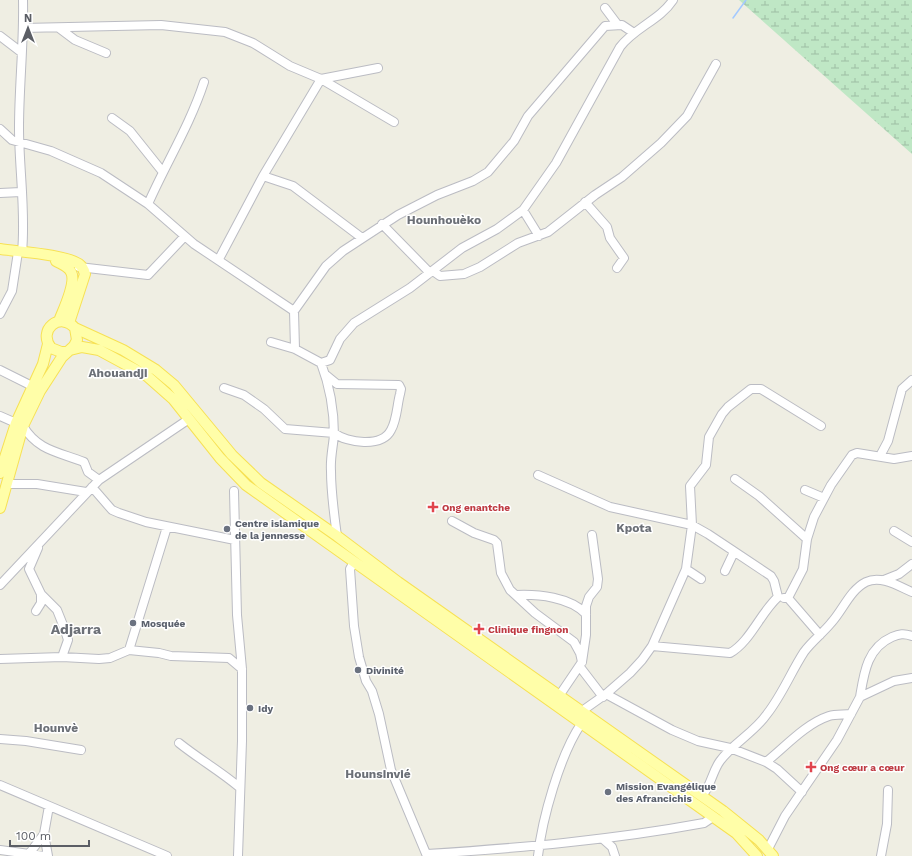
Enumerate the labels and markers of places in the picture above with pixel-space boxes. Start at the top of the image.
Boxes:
marker: Ong enantche [427,501,439,513]
place label: Ong enantche [442,502,510,513]
place label: Centre islamique de la jennesse [235,518,319,541]
marker: Centre islamique de la jennesse [222,524,232,534]
marker: Mosquée [128,618,138,628]
place label: Mosquée [141,618,186,629]
marker: Clinique fingnon [473,623,485,635]
place label: Clinique fingnon [488,624,568,635]
marker: Divinité [353,665,363,675]
place label: Divinité [366,665,404,676]
marker: Idy [245,703,255,713]
place label: Idy [258,703,273,714]
marker: Ong cœur a cœur [805,761,817,773]
place label: Ong cœur a cœur [820,762,905,773]
place label: Mission Evangélique des Afrancichis [616,781,716,804]
marker: Mission Evangélique des Afrancichis [603,787,613,797]

